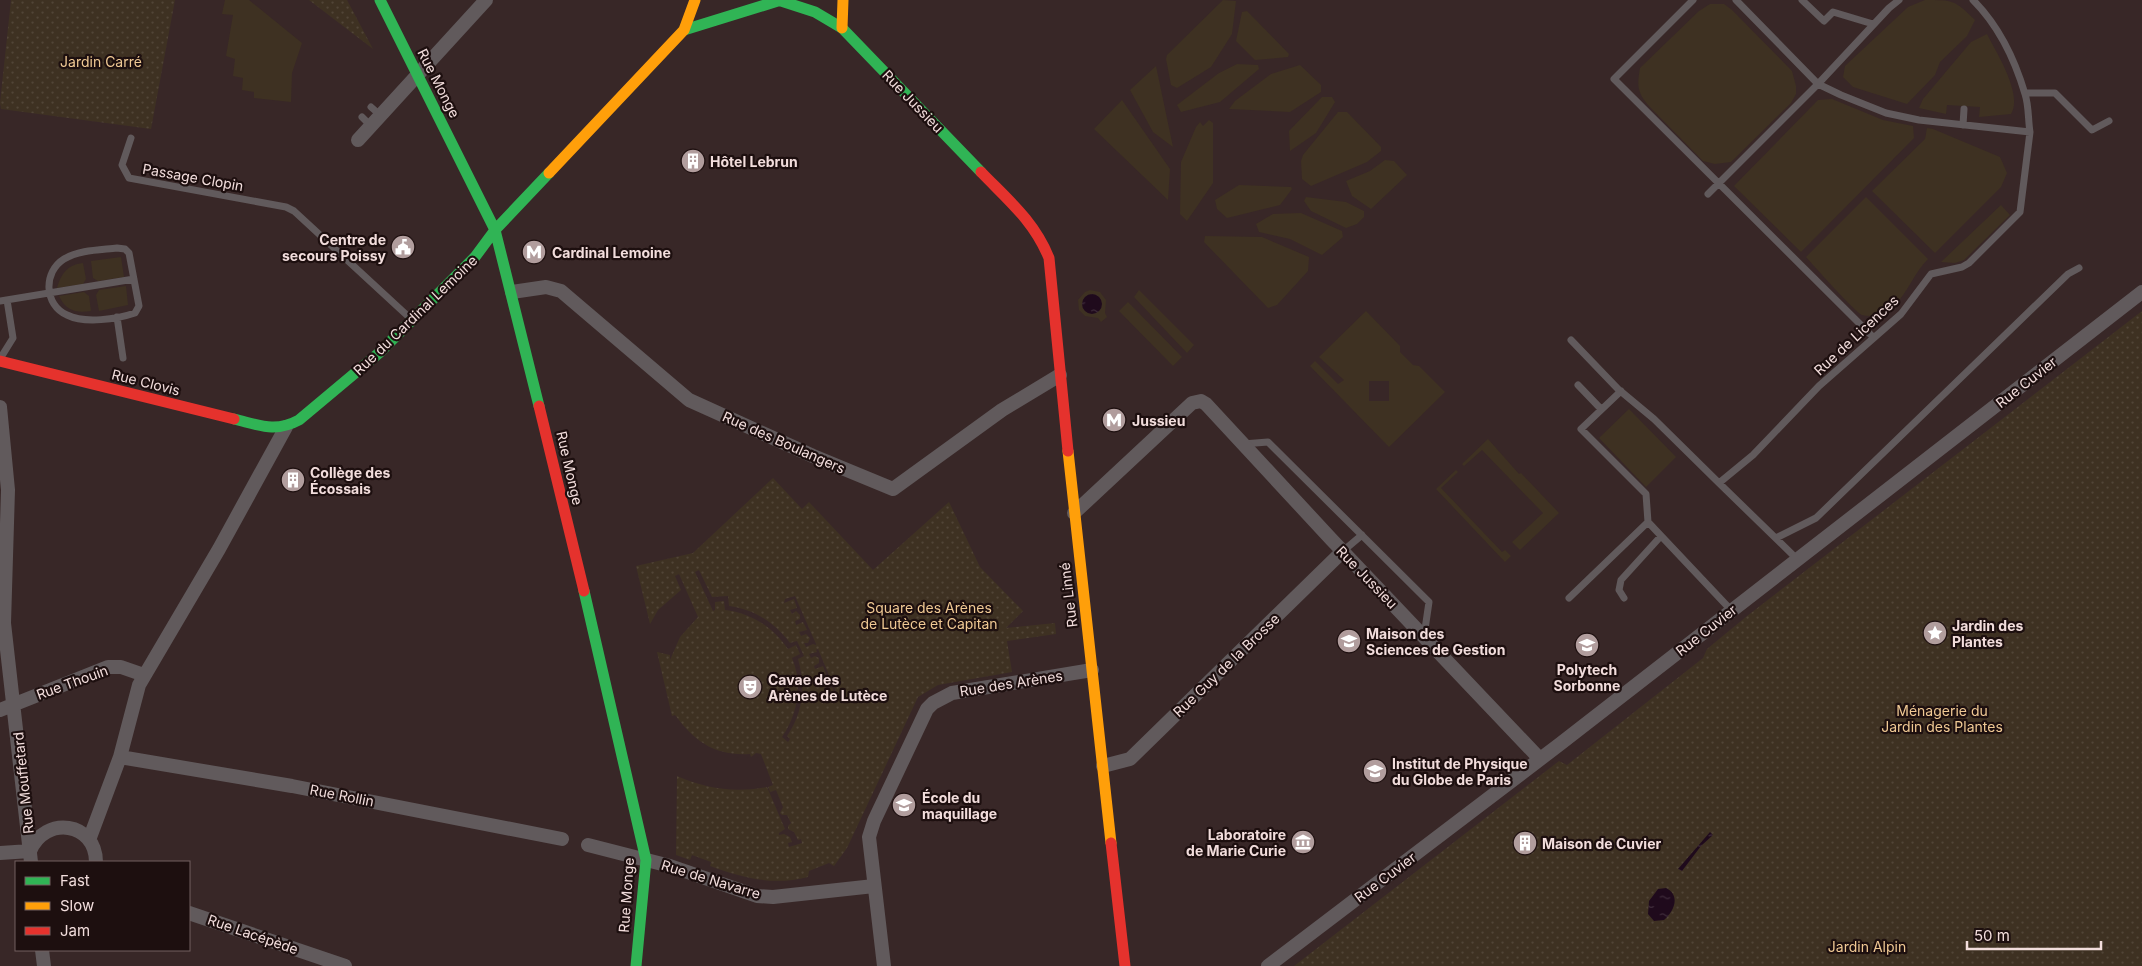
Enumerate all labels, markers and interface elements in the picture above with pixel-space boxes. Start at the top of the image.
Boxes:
street label: Rue Monge [414,46,464,120]
park label: Jardin Carré [60,53,142,70]
street label: Rue Jussieu [879,66,947,136]
building icon: Hôtel Lebrun [680,148,706,174]
place label: Hôtel Lebrun [710,153,798,170]
street label: Passage Clopin [141,160,245,194]
place label: Centre de secours Poissy [282,231,387,264]
public building icon: Centre de secours Poissy [390,234,416,260]
metro station icon: Cardinal Lemoine [521,239,547,265]
place label: Cardinal Lemoine [552,244,671,261]
street label: Rue du Cardinal Lemoine [350,251,480,379]
street label: Rue de Licences [1810,291,1902,379]
street label: Rue Cuvier [1992,353,2060,411]
street label: Rue Clovis [110,365,182,399]
street label: Rue des Boulangers [720,407,848,477]
metro station icon: Jussieu [1101,407,1127,433]
place label: Jussieu [1132,412,1185,429]
street label: Rue Monge [553,429,587,507]
place label: Collège des Écossais [310,464,391,497]
building icon: Collège des Écossais [280,467,306,493]
street label: Rue Jussieu [1333,542,1401,612]
street label: Rue Linné [1056,562,1080,628]
park label: Square des Arènes de Lutèce et Capitan [860,599,998,632]
street label: Rue Cuvier [1672,601,1740,659]
street label: Rue Guy de la Brosse [1169,610,1283,720]
place label: Jardin des Plantes [1952,617,2023,650]
place icon: Jardin des Plantes [1922,620,1948,646]
place label: Maison des Sciences de Gestion [1366,625,1505,658]
school or university icon: Maison des Sciences de Gestion [1336,628,1362,654]
school or university icon: Polytech Sorbonne [1574,632,1600,658]
street label: Rue Thouin [34,661,110,703]
place label: Polytech Sorbonne [1554,661,1620,694]
street label: Rue des Arènes [958,666,1064,700]
place label: Cavae des Arènes de Lutèce [768,671,887,704]
theatre icon: Cavae des Arènes de Lutèce [737,674,763,700]
park label: Ménagerie du Jardin des Plantes [1881,702,2003,735]
street label: Rue Mouffetard [9,731,37,835]
place label: Institut de Physique du Globe de Paris [1392,755,1528,788]
school or university icon: Institut de Physique du Globe de Paris [1362,758,1388,784]
street label: Rue Rollin [308,780,376,810]
place label: École du maquillage [922,788,997,822]
school or university icon: École du maquillage [891,792,917,818]
place label: Laboratoire de Marie Curie [1186,826,1286,859]
museum icon: Laboratoire de Marie Curie [1290,829,1316,855]
building icon: Maison de Cuvier [1512,830,1538,856]
place label: Maison de Cuvier [1542,835,1662,852]
street label: Rue Cuvier [1351,848,1419,906]
street label: Rue de Navarre [659,856,763,902]
street label: Rue Monge [615,857,637,933]
legend [15,861,190,951]
text: Fast [60,871,90,890]
text: Slow [60,896,94,915]
street label: Rue Lacépède [205,911,301,957]
scale bar [1967,918,2101,950]
text: Jam [60,921,90,940]
text: 50 m [1974,926,2010,945]
park label: Jardin Alpin [1828,938,1906,955]

